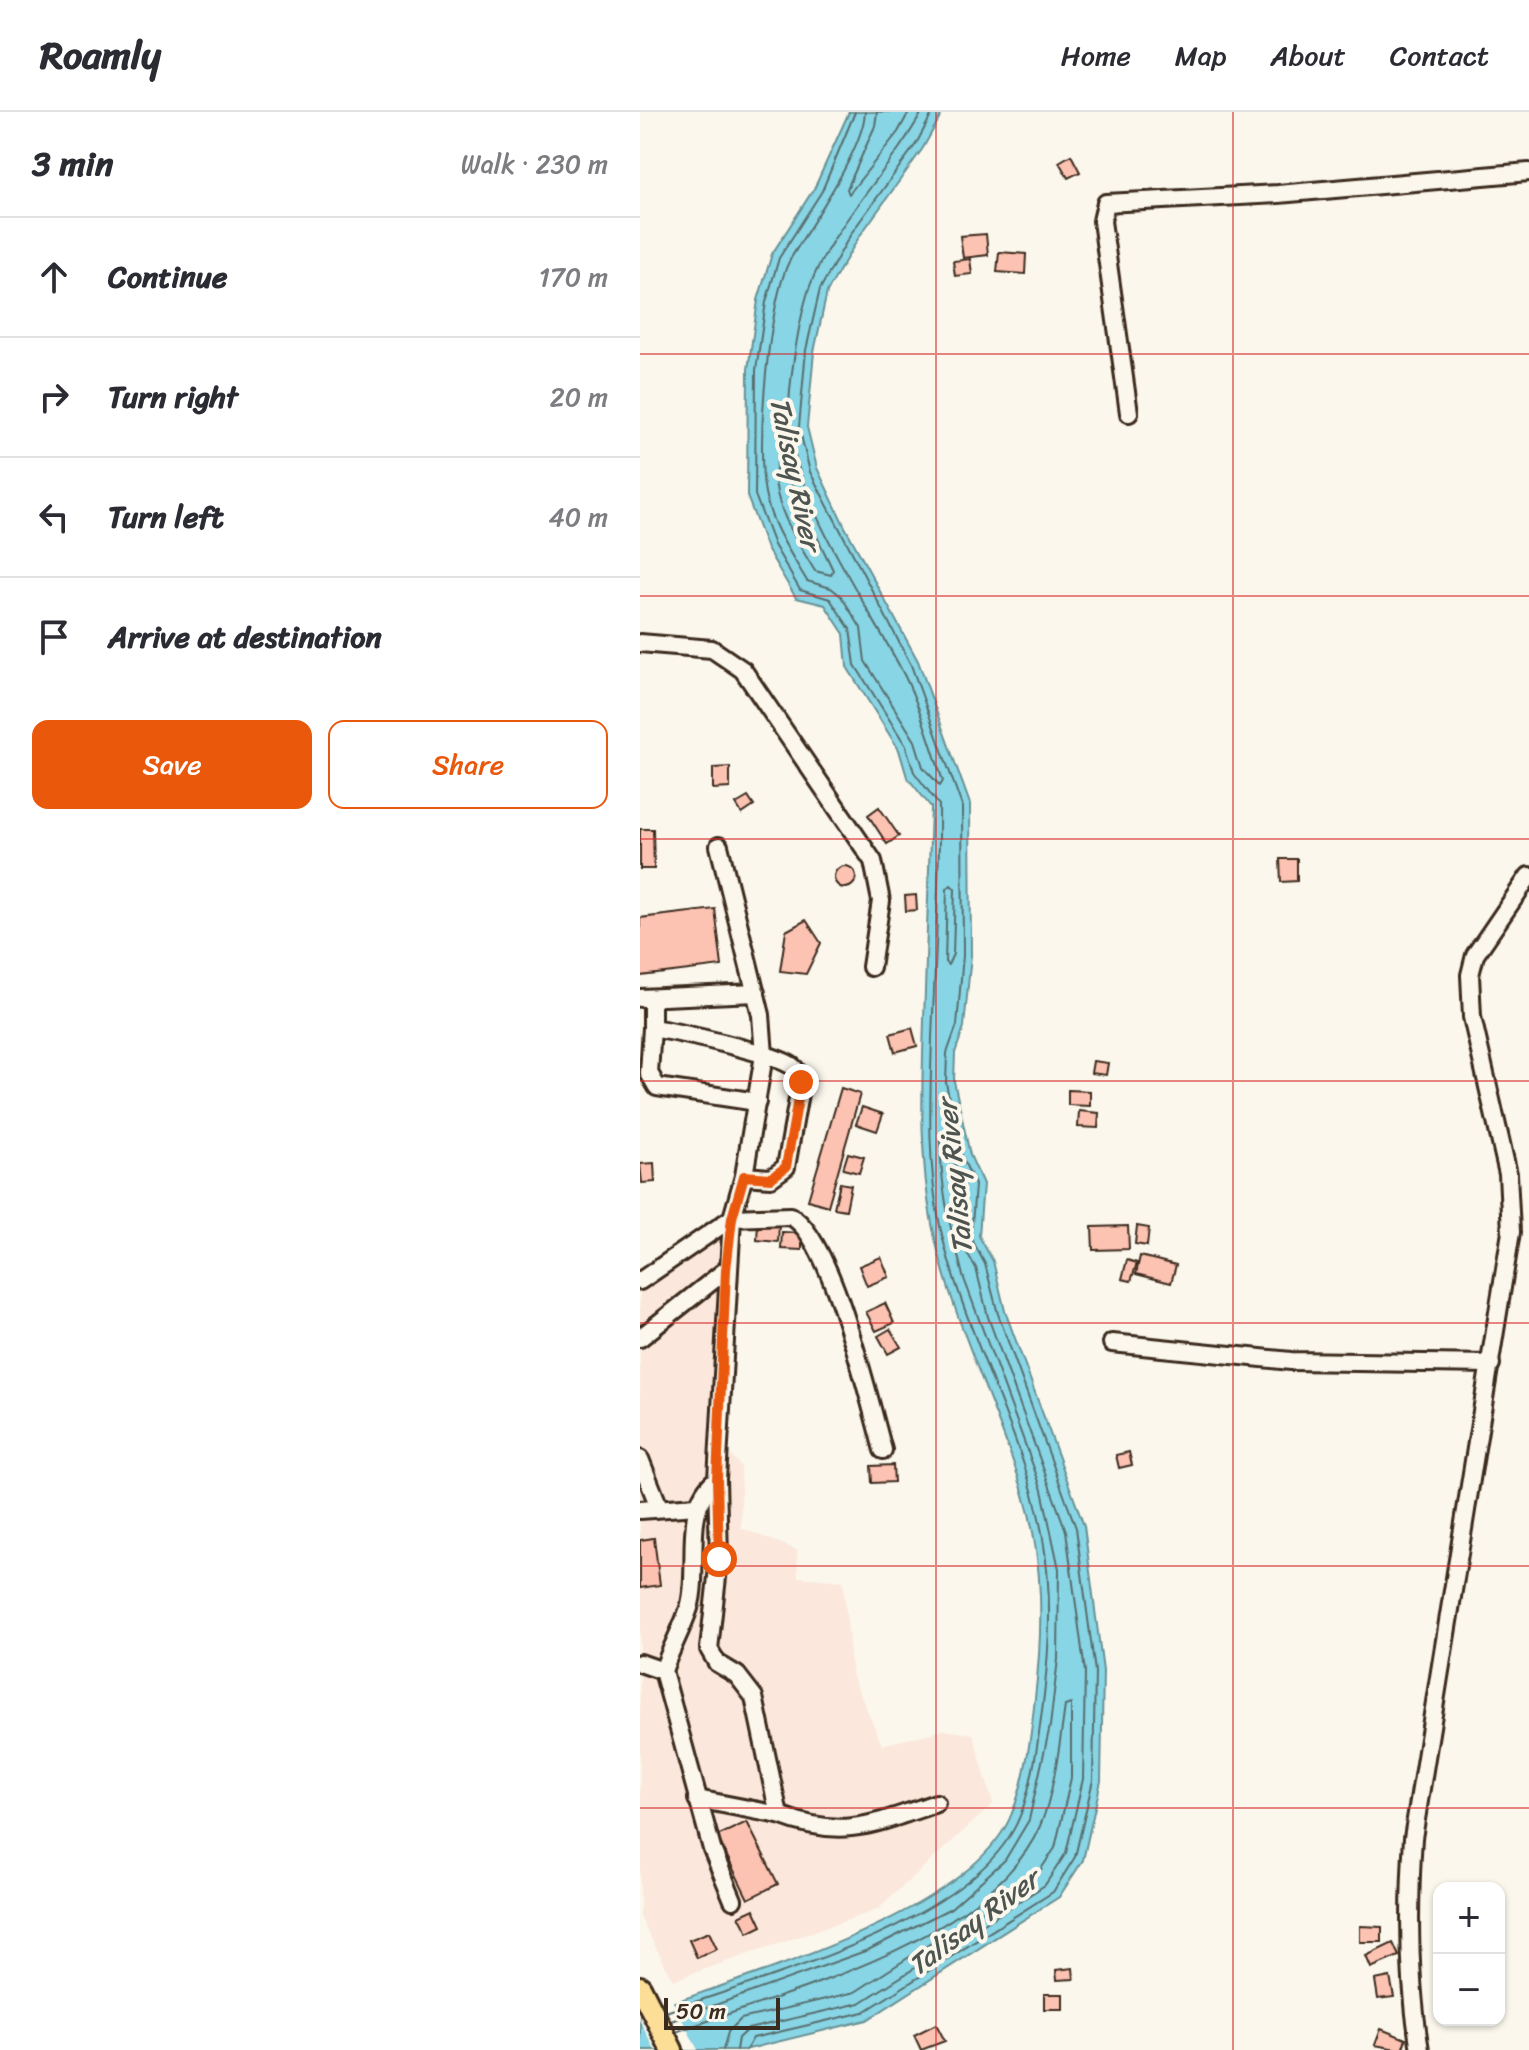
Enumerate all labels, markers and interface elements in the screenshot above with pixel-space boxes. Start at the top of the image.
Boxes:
text: Roamly [40,22,161,89]
text: Home [1061,31,1131,80]
text: Map [1175,31,1226,80]
text: About [1270,31,1346,80]
text: Contact [1390,31,1489,80]
text: 3 min [32,134,113,194]
text: Walk · 230 m [461,141,608,187]
text: Continue [108,250,227,304]
text: 170 m [539,254,608,300]
icon: ahead [32,255,76,299]
text: Turn right [108,370,238,424]
text: 20 m [550,374,608,420]
icon: right [32,375,76,419]
water label: Talisay River [755,392,837,559]
text: Turn left [108,490,224,544]
text: 40 m [549,494,608,540]
icon: left [32,495,76,539]
text: Arrive at destination [108,610,382,664]
icon: arrive [32,615,76,659]
button: Save [32,720,312,809]
button: Share [328,720,608,809]
route end [783,1064,819,1100]
water label: Talisay River [921,1092,987,1257]
route start [701,1541,737,1577]
water label: Talisay River [897,1853,1054,1989]
map controls [1433,1882,1505,2026]
button: + [1433,1882,1505,1954]
button: − [1433,1954,1505,2026]
text: 50 m [676,1992,726,2031]
scale bar [664,1994,780,2030]

